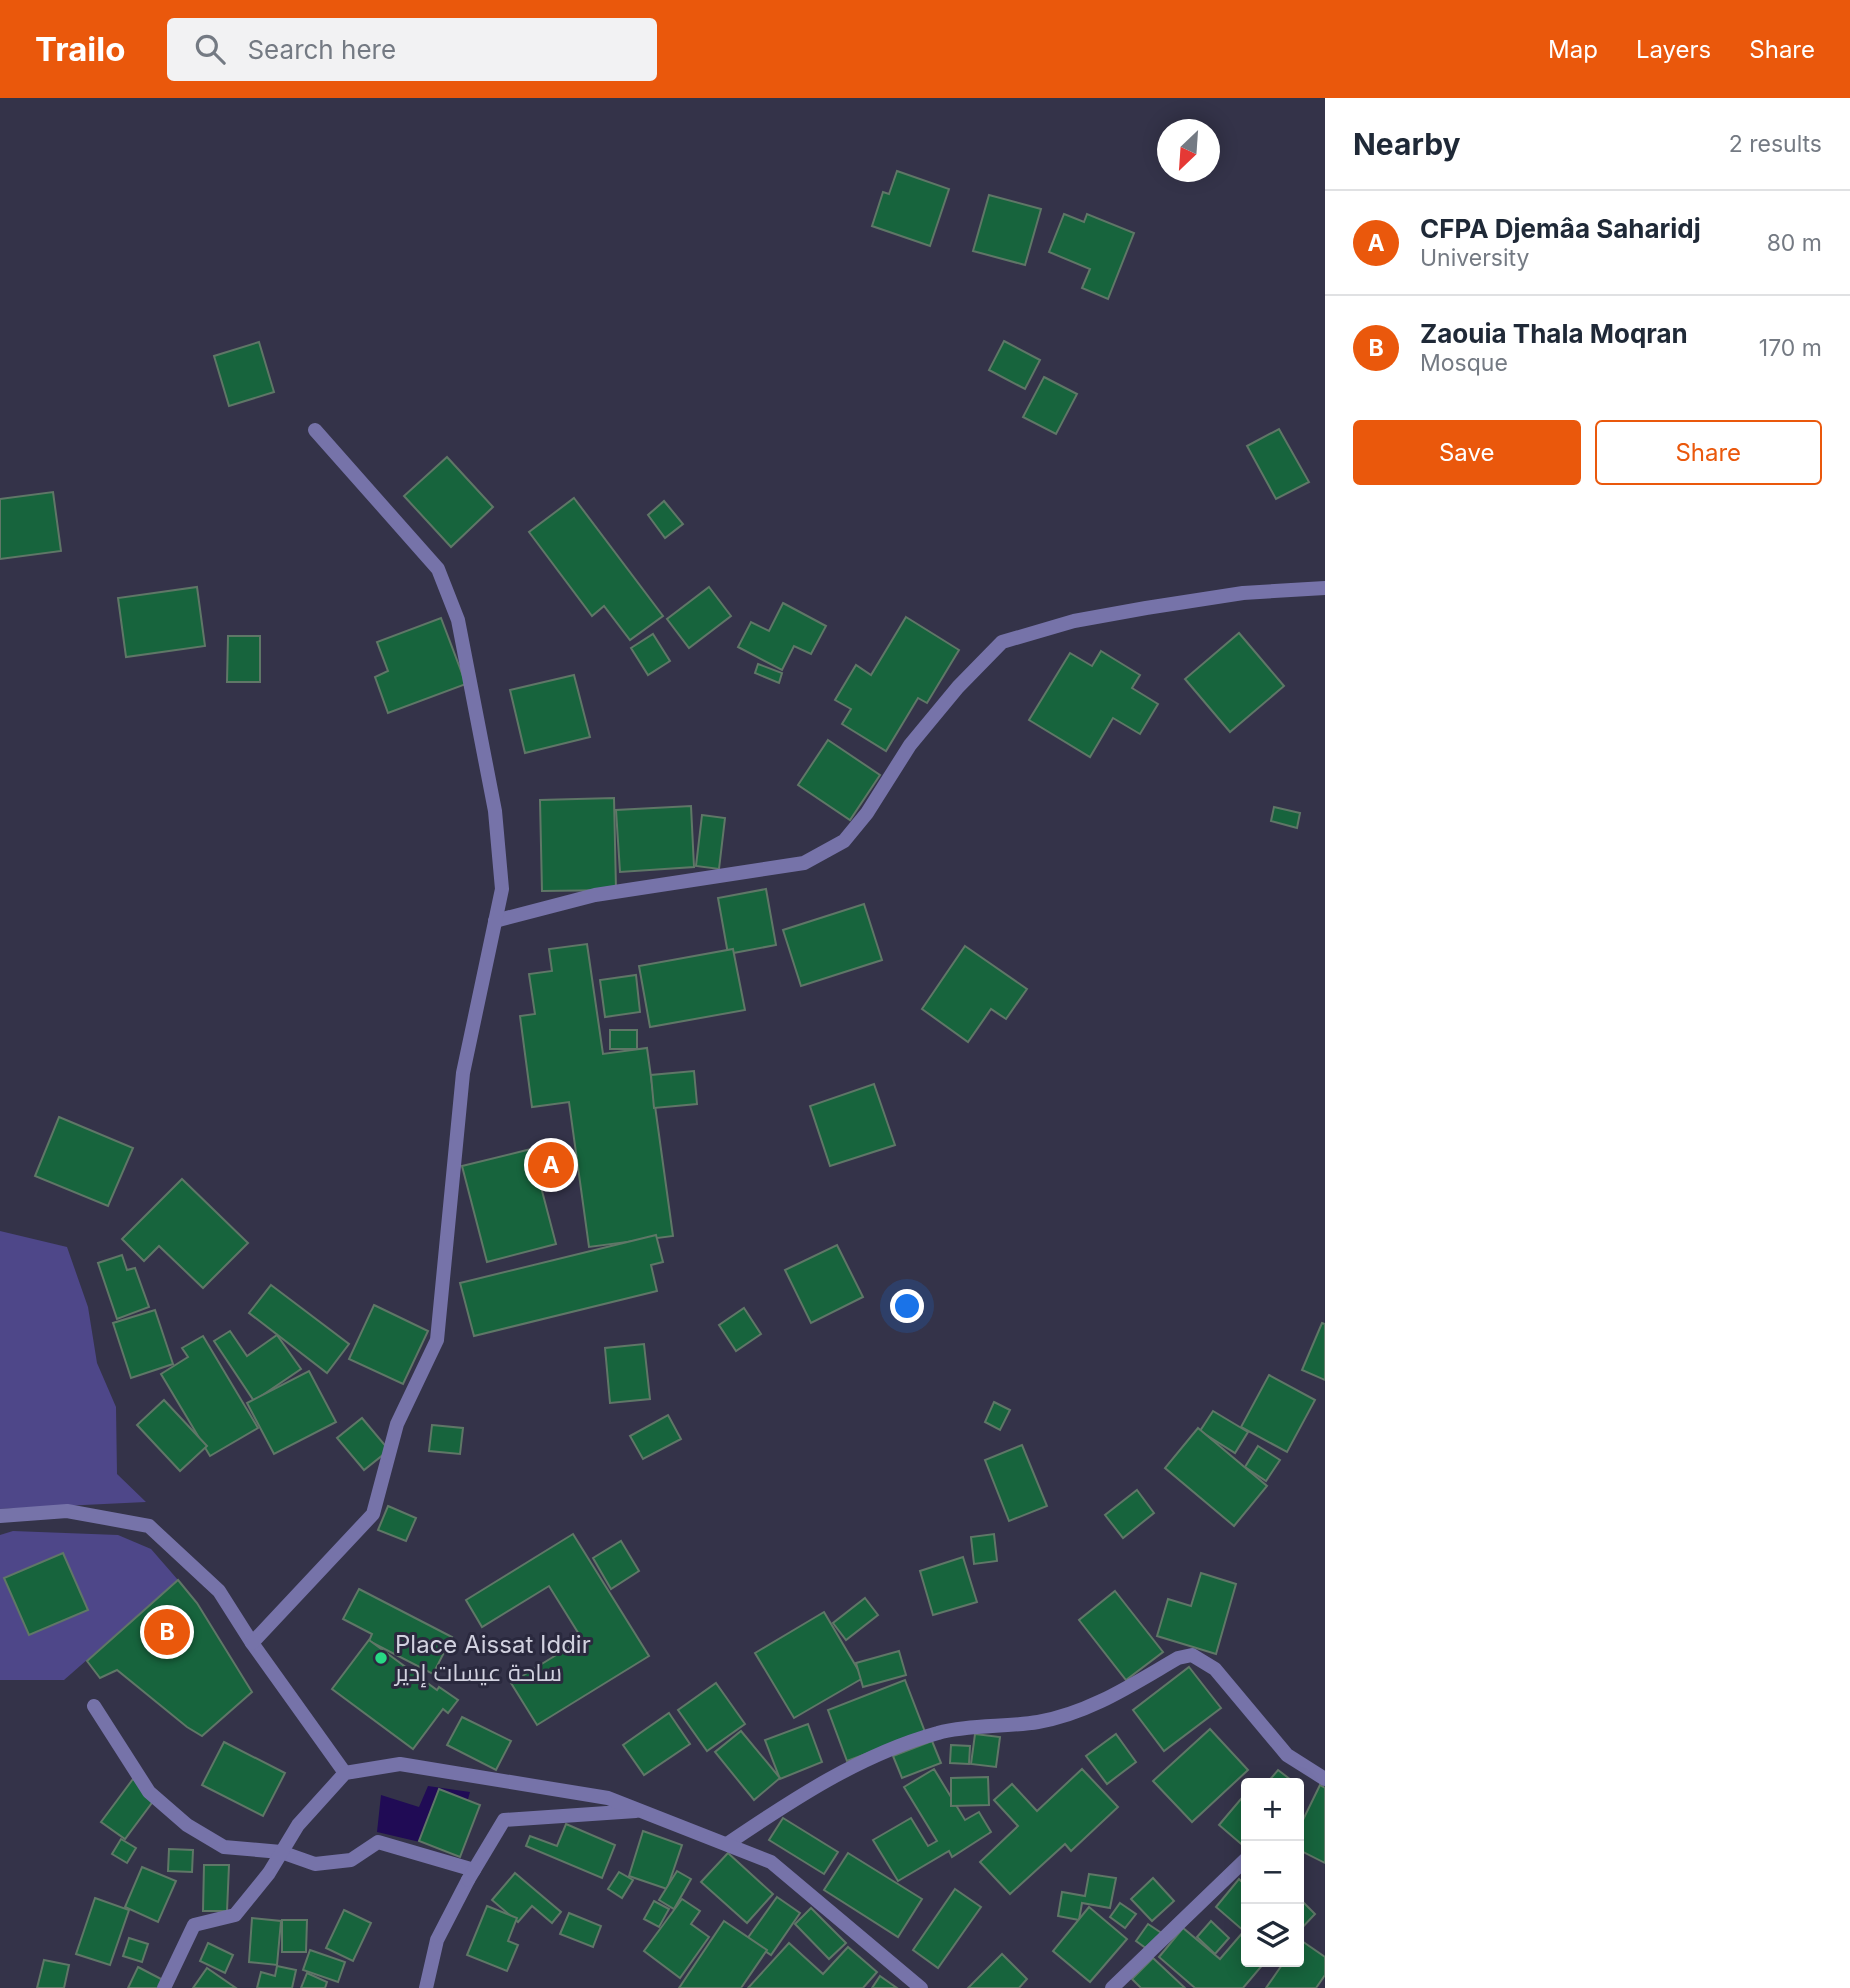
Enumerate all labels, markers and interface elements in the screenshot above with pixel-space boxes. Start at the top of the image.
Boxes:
search box [167,18,657,81]
text: Trailo [35,29,125,69]
icon: search [191,30,229,68]
text: Search here [247,34,396,65]
text: Map [1548,35,1598,64]
text: Layers [1636,35,1711,64]
text: Share [1749,35,1815,64]
north arrow [1157,119,1220,182]
text: Nearby [1353,126,1461,162]
text: 2 results [1729,130,1822,158]
text: CFPA Djemâa Saharidj [1420,213,1701,244]
text: A [1367,229,1385,257]
text: 80 m [1767,229,1822,257]
text: University [1420,244,1529,272]
text: Zaouia Thala Moqran [1420,318,1688,349]
text: B [1368,334,1384,362]
text: 170 m [1759,334,1822,362]
text: Mosque [1420,349,1508,377]
button: Save [1353,420,1581,485]
button: Share [1595,420,1822,485]
pin: A [528,1139,574,1191]
your location [890,1289,924,1323]
pin: B [144,1606,190,1658]
place label: Place Aissat Iddir ساحة عيسات إدير [393,1630,591,1688]
marker: Place Aissat Iddir ساحة عيسات إدير [373,1650,389,1666]
map controls [1241,1778,1304,1967]
button: + [1241,1778,1304,1841]
button: − [1241,1841,1304,1904]
button: layers [1241,1904,1304,1967]

